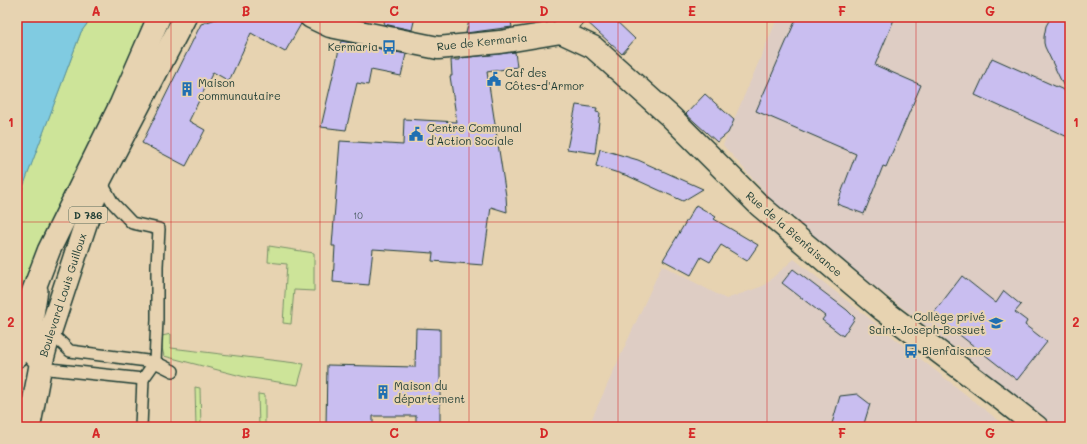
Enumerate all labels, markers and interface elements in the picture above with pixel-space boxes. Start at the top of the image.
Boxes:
text: A [91,2,101,19]
text: B [242,2,251,19]
text: C [389,2,399,19]
text: D [539,2,549,19]
text: E [688,2,696,19]
text: F [838,2,846,19]
text: G [985,2,995,19]
street label: Rue de Kermaria [436,29,528,54]
place label: Kermaria [328,39,378,54]
bus stop icon: Kermaria [381,39,397,55]
place label: Caf des Côtes-d'Armor [505,65,584,93]
public building icon: Caf des Côtes-d'Armor [486,71,502,87]
place label: Maison communautaire [198,75,281,103]
building icon: Maison communautaire [179,81,195,97]
text: 1 [8,113,14,130]
text: 1 [1073,113,1079,130]
place label: Centre Communal d'Action Sociale [427,120,522,148]
public building icon: Centre Communal d'Action Sociale [408,126,424,142]
street label: Rue de la Bienfaisance [743,188,846,280]
road number: D 786 [69,207,107,223]
house number: 10 [353,210,363,221]
street label: Boulevard Louis Guilloux [35,231,90,359]
place label: Collège privé Saint-Joseph-Bossuet [869,309,985,337]
text: 2 [7,313,15,330]
text: 2 [1072,313,1080,330]
school or university icon: Collège privé Saint-Joseph-Bossuet [988,315,1004,331]
bus stop icon: Bienfaisance [903,343,919,359]
place label: Bienfaisance [922,343,991,358]
place label: Maison du département [394,378,465,406]
building icon: Maison du département [375,384,391,400]
text: A [91,424,101,441]
text: B [242,424,251,441]
text: C [389,424,399,441]
text: D [539,424,549,441]
text: E [688,424,696,441]
text: F [838,424,846,441]
text: G [985,424,995,441]

